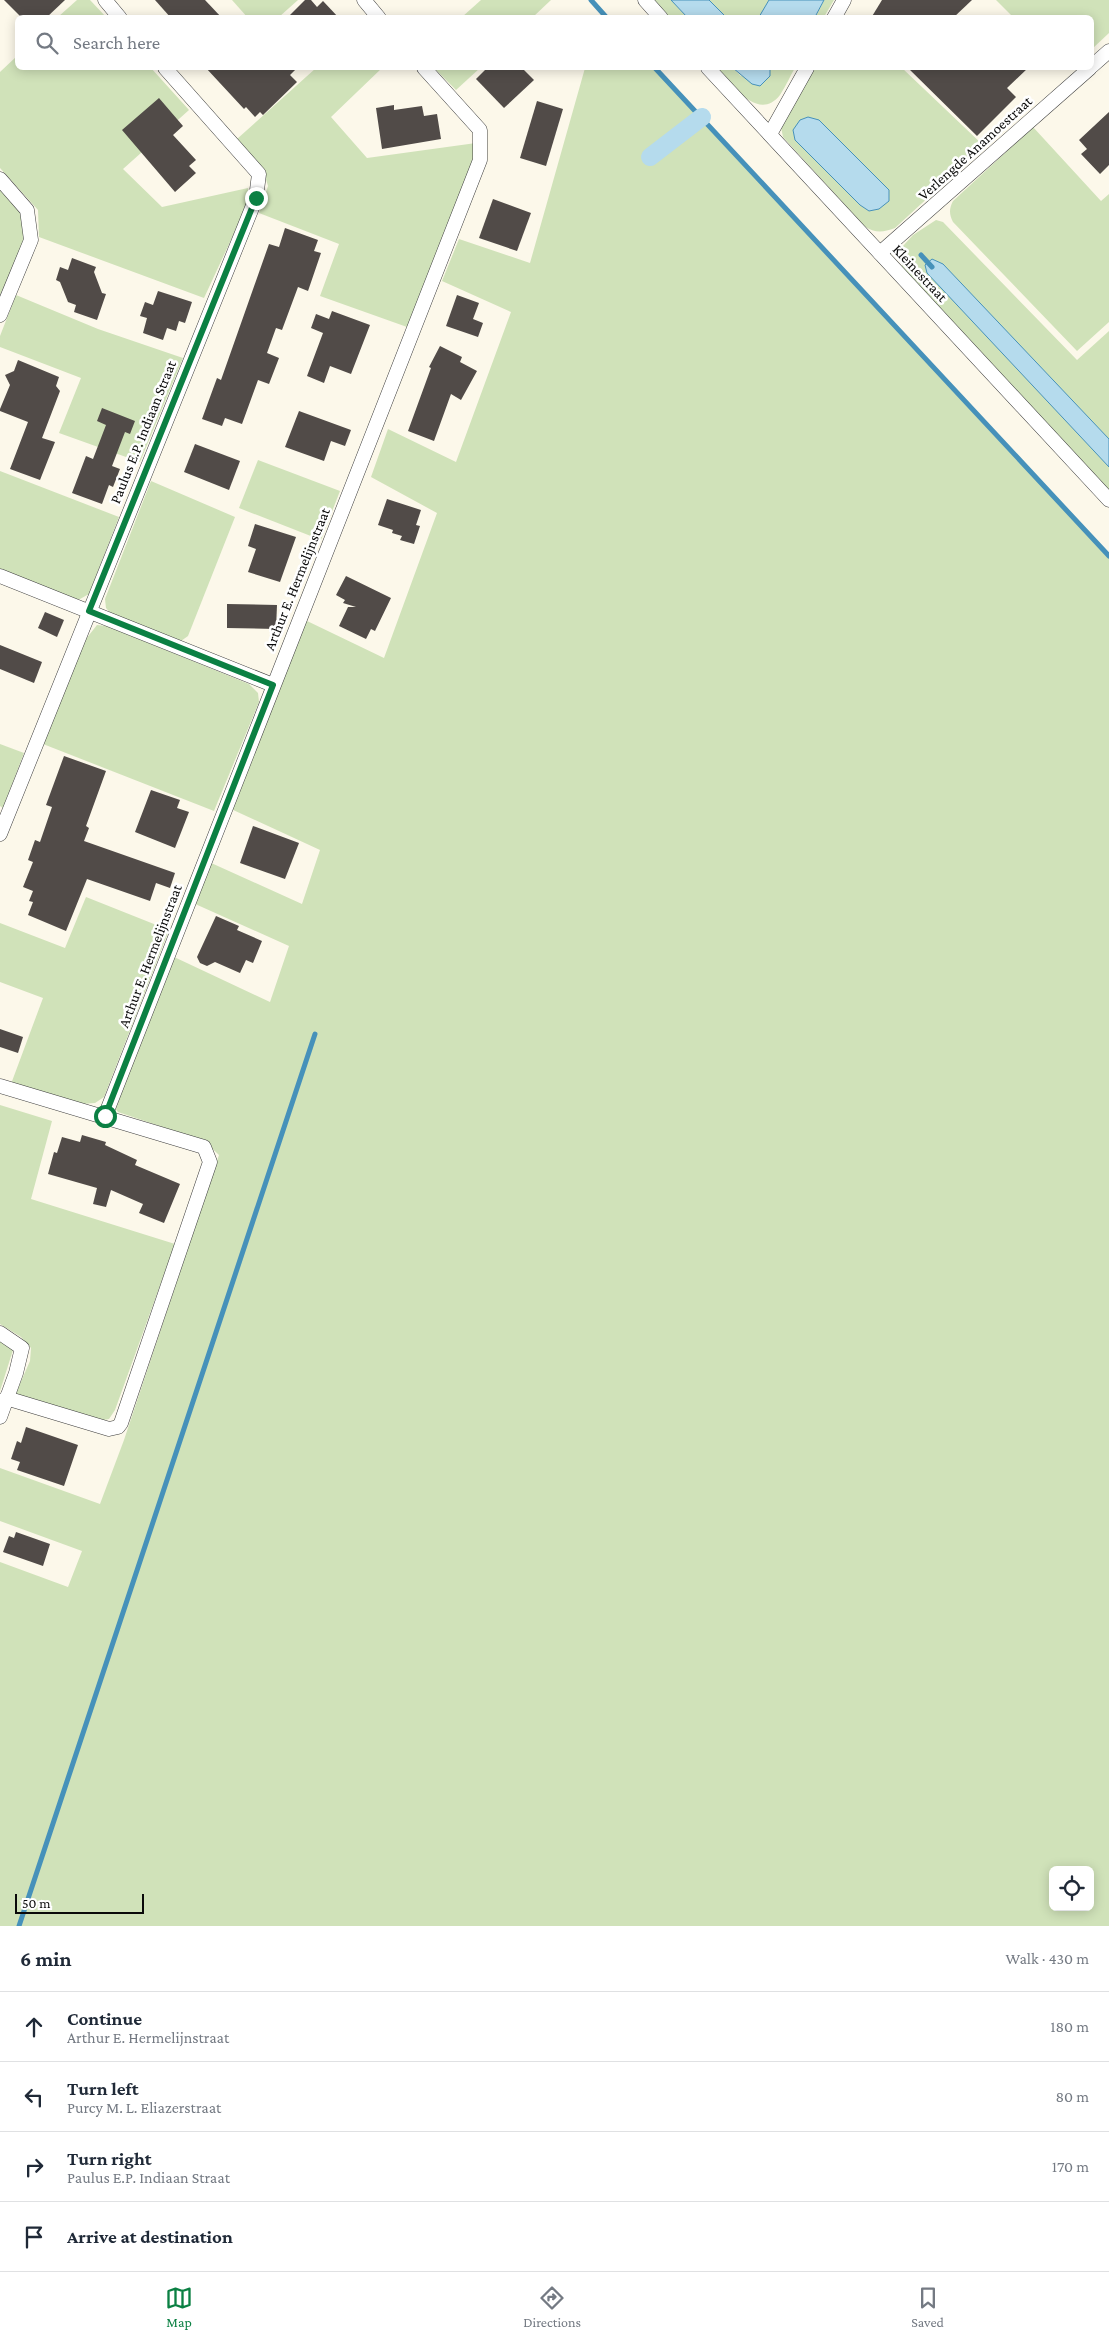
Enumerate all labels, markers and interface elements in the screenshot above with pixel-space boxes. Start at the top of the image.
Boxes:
search box [15,15,1094,70]
icon: search [33,29,61,57]
text: Search here [73,32,160,53]
street label: Verlengde Anamoestraat [915,92,1036,204]
route end [245,187,268,210]
street label: Kleinestraat [889,241,951,306]
street label: Paulus E.P. Indiaan Straat [107,357,179,506]
street label: Arthur E. Hermelijnstraat [261,505,334,653]
street label: Arthur E. Hermelijnstraat [115,881,186,1030]
route start [94,1105,117,1128]
map controls [1049,1866,1094,1911]
button: locate [1049,1866,1094,1911]
scale bar [15,1891,144,1914]
text: 50 m [22,1895,50,1911]
text: 6 min [20,1947,71,1971]
text: Walk · 430 m [1005,1950,1089,1967]
text: Continue [67,2008,142,2029]
icon: ahead [20,2013,48,2041]
text: 180 m [1050,2018,1089,2035]
text: Arthur E. Hermelijnstraat [67,2029,229,2046]
text: Turn left [67,2078,139,2099]
icon: left [20,2083,48,2111]
text: 80 m [1055,2088,1089,2105]
text: Purcy M. L. Eliazerstraat [67,2099,221,2116]
text: Turn right [67,2148,152,2169]
icon: right [20,2153,48,2181]
text: 170 m [1052,2158,1089,2175]
text: Paulus E.P. Indiaan Straat [67,2169,230,2186]
icon: arrive [20,2223,48,2251]
text: Arrive at destination [67,2226,233,2247]
tab: Map [165,2284,193,2330]
tab: Directions [523,2284,581,2330]
tab: Saved [911,2284,944,2330]

